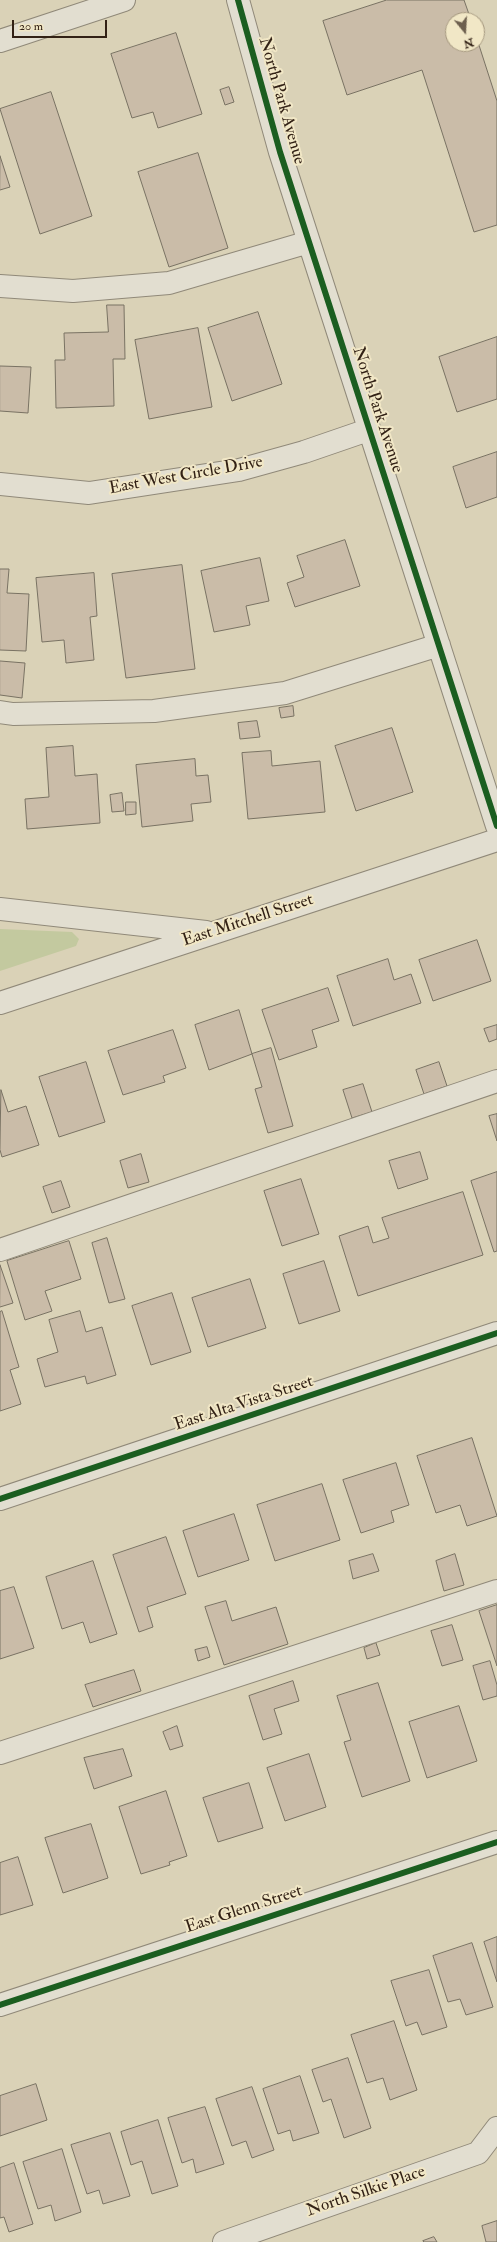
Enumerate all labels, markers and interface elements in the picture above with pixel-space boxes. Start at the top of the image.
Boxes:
scale bar [14,12,109,38]
north arrow [445,12,485,52]
text: 20 m [19,19,43,34]
street label: North Park Avenue [253,35,309,167]
text: N [462,35,475,51]
street label: North Park Avenue [347,345,407,475]
street label: East West Circle Drive [108,452,264,500]
street label: East Mitchell Street [180,890,316,952]
street label: East Alta Vista Street [172,1372,316,1436]
street label: East Glenn Street [183,1881,305,1939]
street label: North Silkie Place [304,2162,428,2222]

